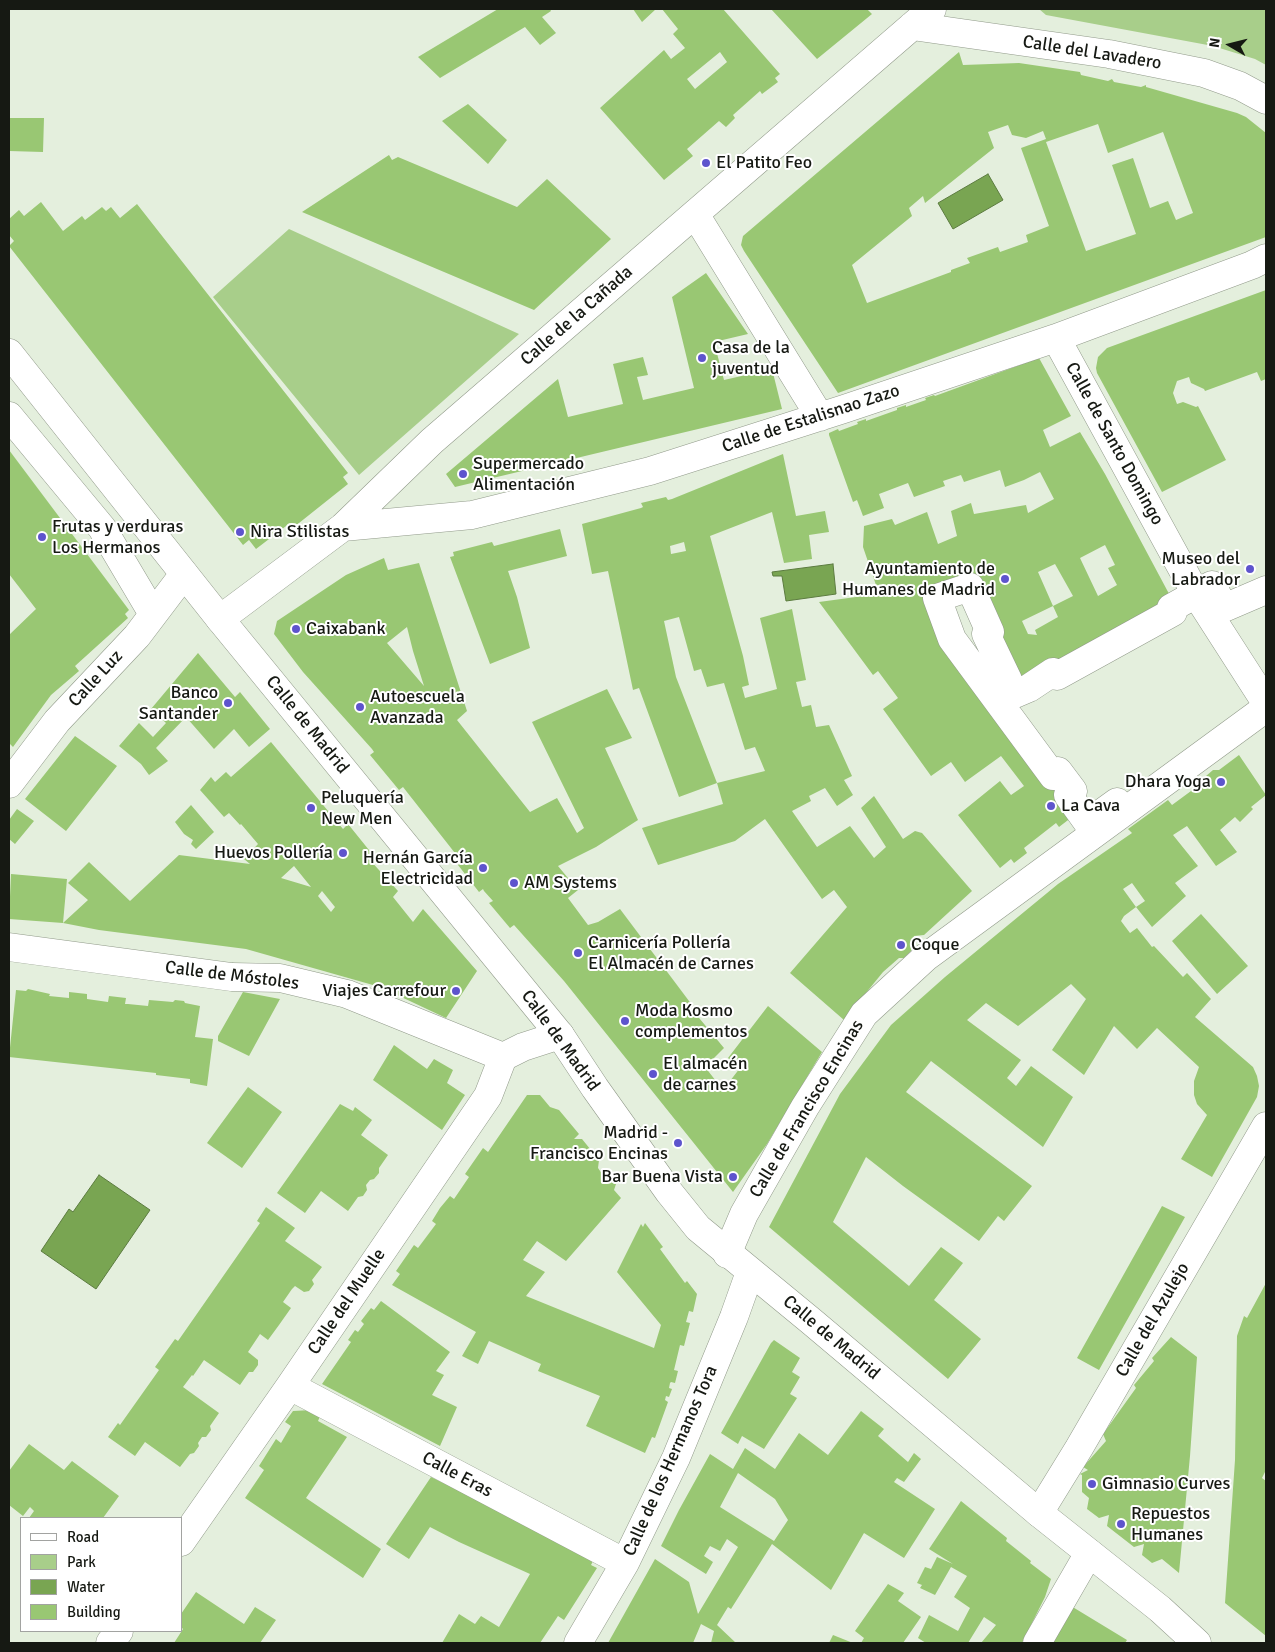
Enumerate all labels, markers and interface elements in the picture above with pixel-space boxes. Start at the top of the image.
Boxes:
north arrow [1205,20,1255,70]
street label: Calle del Lavadero [1021,31,1163,75]
text: N [1206,37,1224,49]
place label: El Patito Feo [716,152,812,174]
marker: El Patito Feo [700,157,712,169]
street label: Calle de la Cañada [517,261,637,371]
place label: Casa de la juventud [712,337,790,379]
marker: Casa de la juventud [696,352,708,364]
street label: Calle de Santo Domingo [1060,359,1168,529]
street label: Calle de Estalisnao Zazo [720,380,902,458]
place label: Supermercado Alimentación [473,453,584,496]
marker: Supermercado Alimentación [457,468,469,480]
place label: Frutas y verduras Los Hermanos [52,516,183,558]
place label: Nira Stilistas [250,521,349,543]
marker: Nira Stilistas [234,526,246,538]
marker: Frutas y verduras Los Hermanos [36,531,48,543]
place label: Museo del Labrador [1162,548,1240,590]
place label: Ayuntamiento de Humanes de Madrid [842,558,995,600]
marker: Museo del Labrador [1244,563,1256,575]
marker: Ayuntamiento de Humanes de Madrid [999,573,1011,585]
place label: Caixabank [306,618,385,640]
marker: Caixabank [290,623,302,635]
street label: Calle Luz [64,646,128,712]
street label: Calle de Madrid [261,672,353,778]
place label: Banco Santander [139,682,218,724]
place label: Autoescuela Avanzada [370,686,465,729]
marker: Banco Santander [222,697,234,709]
marker: Autoescuela Avanzada [354,701,366,713]
place label: Dhara Yoga [1125,771,1211,793]
marker: Dhara Yoga [1215,776,1227,788]
place label: Peluquería New Men [321,787,404,830]
place label: La Cava [1061,795,1120,817]
marker: La Cava [1045,800,1057,812]
marker: Peluquería New Men [305,802,317,814]
place label: Huevos Pollería [214,842,333,864]
marker: Huevos Pollería [337,847,349,859]
place label: Hernán García Electricidad [363,847,473,890]
marker: Hernán García Electricidad [477,862,489,874]
place label: AM Systems [524,872,617,894]
marker: AM Systems [508,877,520,889]
place label: Carnicería Pollería El Almacén de Carnes [588,932,754,974]
place label: Coque [911,934,959,956]
marker: Coque [895,939,907,951]
marker: Carnicería Pollería El Almacén de Carnes [572,947,584,959]
street label: Calle de Móstoles [164,957,300,995]
place label: Viajes Carrefour [322,980,446,1002]
marker: Viajes Carrefour [450,985,462,997]
street label: Calle de Madrid [516,986,604,1096]
place label: Moda Kosmo complementos [635,1000,747,1042]
marker: Moda Kosmo complementos [619,1015,631,1027]
street label: Calle de Francisco Encinas [745,1016,869,1202]
place label: El almacén de carnes [663,1053,747,1096]
marker: El almacén de carnes [647,1068,659,1080]
place label: Madrid - Francisco Encinas [530,1122,668,1164]
marker: Madrid - Francisco Encinas [672,1137,684,1149]
place label: Bar Buena Vista [601,1166,723,1188]
marker: Bar Buena Vista [727,1171,739,1183]
street label: Calle del Muelle [304,1245,390,1359]
street label: Calle del Azulejo [1112,1259,1194,1381]
street label: Calle de Madrid [778,1291,884,1385]
street label: Calle de los Hermanos Tora [619,1362,723,1560]
street label: Calle Eras [418,1447,496,1503]
place label: Gimnasio Curves [1102,1473,1230,1495]
marker: Gimnasio Curves [1086,1478,1098,1490]
place label: Repuestos Humanes [1131,1503,1210,1546]
legend [20,1517,182,1632]
marker: Repuestos Humanes [1115,1518,1127,1530]
text: Road [67,1528,99,1546]
text: Park [67,1553,96,1571]
text: Water [67,1578,105,1596]
text: Building [67,1603,121,1621]

